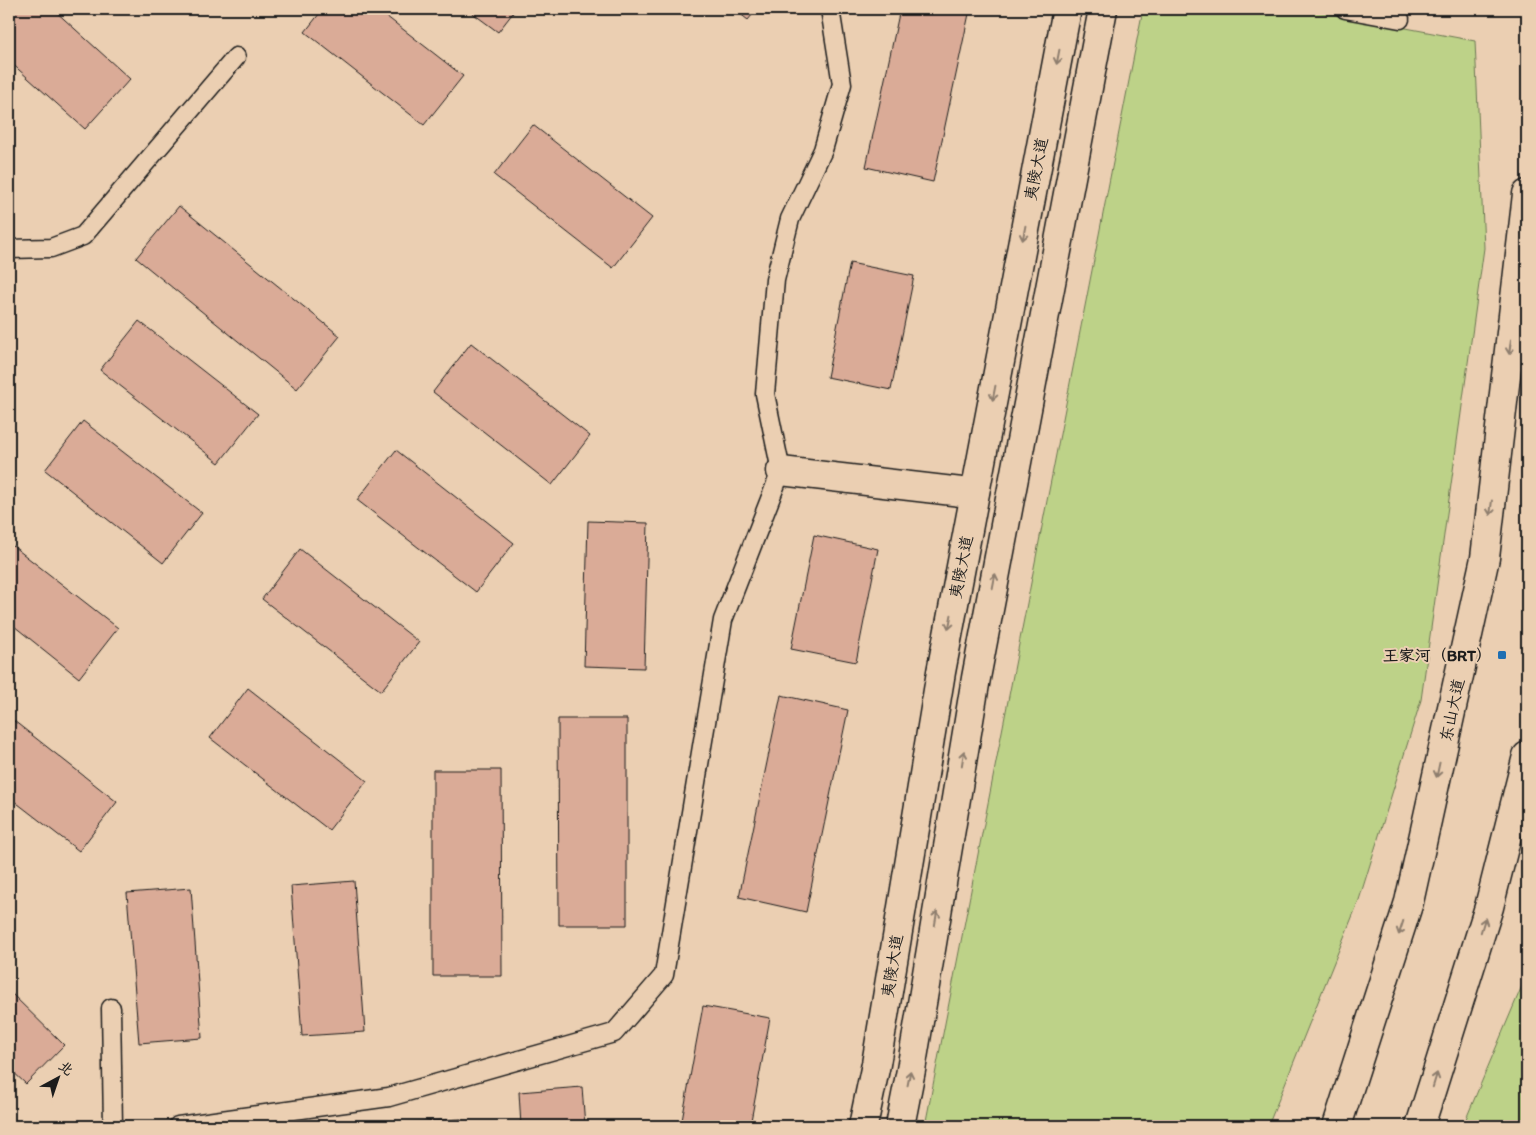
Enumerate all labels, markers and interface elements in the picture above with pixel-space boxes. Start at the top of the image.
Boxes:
one-way arrow [1052,48,1062,64]
street label: 夷陵大道 [1021,136,1051,202]
one-way arrow [1019,225,1028,241]
one-way arrow [1505,339,1515,355]
one-way arrow [988,385,998,401]
one-way arrow [1486,500,1496,516]
street label: 夷陵大道 [946,534,976,600]
one-way arrow [990,573,1000,589]
one-way arrow [945,613,955,629]
place label: 王家河（BRT） [1383,646,1492,665]
marker: 王家河（BRT） [1496,649,1508,661]
street label: 东山大道 [1436,677,1468,743]
one-way arrow [958,750,968,766]
one-way arrow [1433,762,1443,778]
one-way arrow [931,911,941,927]
one-way arrow [1479,917,1489,933]
one-way arrow [1396,920,1405,936]
street label: 夷陵大道 [878,933,906,999]
north arrow [32,1052,82,1102]
text: 北 [55,1057,77,1079]
one-way arrow [905,1071,914,1087]
one-way arrow [1430,1072,1440,1088]

